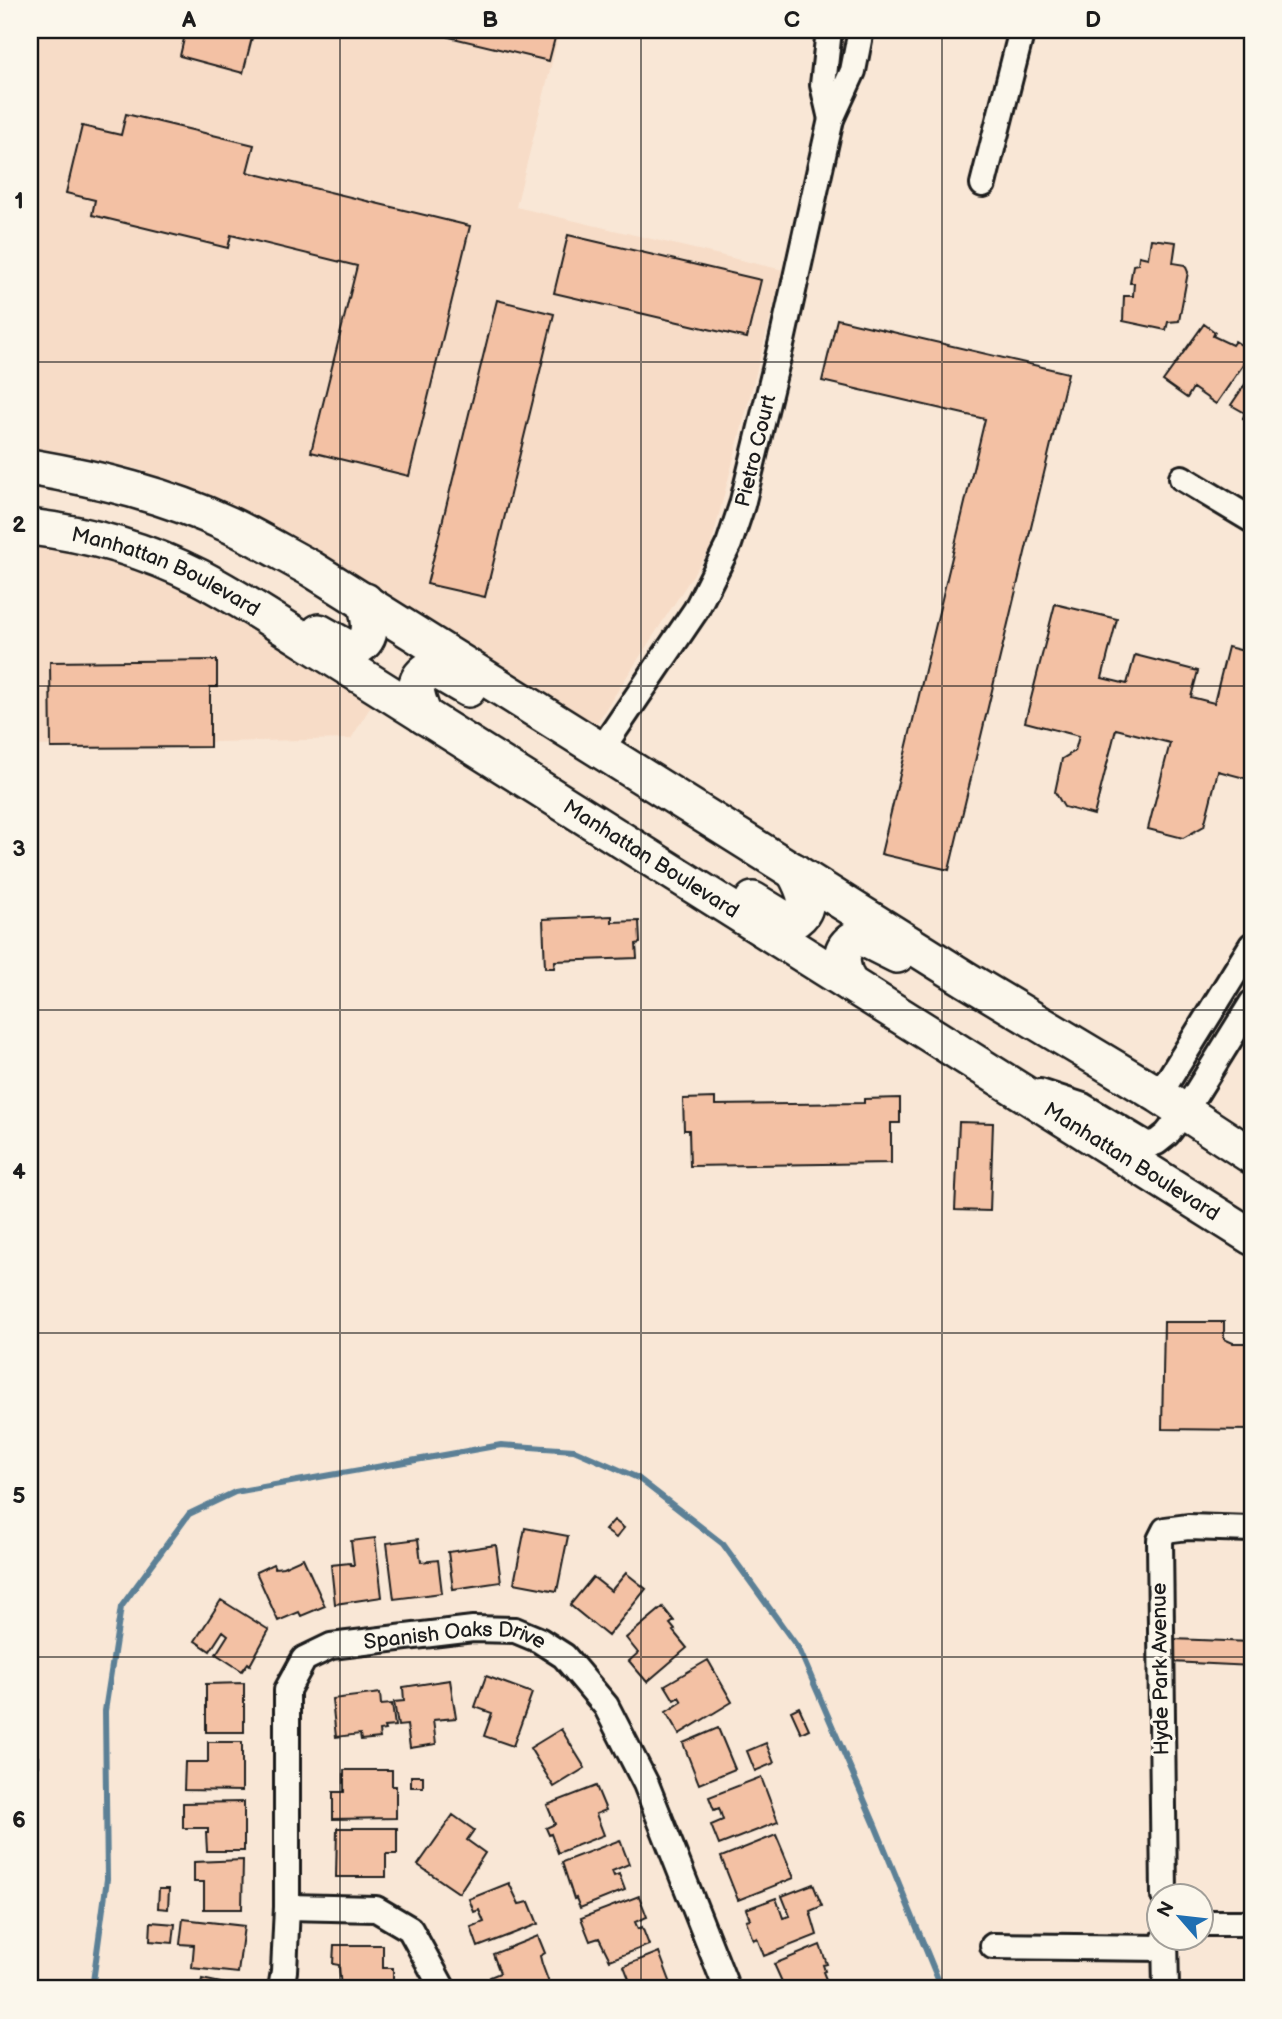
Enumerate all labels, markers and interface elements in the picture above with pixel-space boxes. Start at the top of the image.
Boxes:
text: A [181,6,197,34]
text: B [482,6,498,34]
text: C [784,6,800,34]
text: D [1085,6,1101,34]
text: 1 [14,187,24,215]
street label: Pietro Court [730,392,782,509]
text: 2 [12,511,26,539]
street label: Manhattan Boulevard [69,522,264,622]
street label: Manhattan Boulevard [559,794,743,924]
text: 3 [12,835,26,863]
street label: Manhattan Boulevard [1039,1097,1224,1226]
text: 4 [12,1158,26,1186]
text: 5 [12,1482,26,1510]
street label: Hyde Park Avenue [1146,1582,1175,1756]
street label: Spanish Oaks Drive [362,1617,551,1655]
text: 6 [12,1806,26,1834]
north arrow [1146,1882,1216,1952]
text: N [1153,1898,1180,1921]

